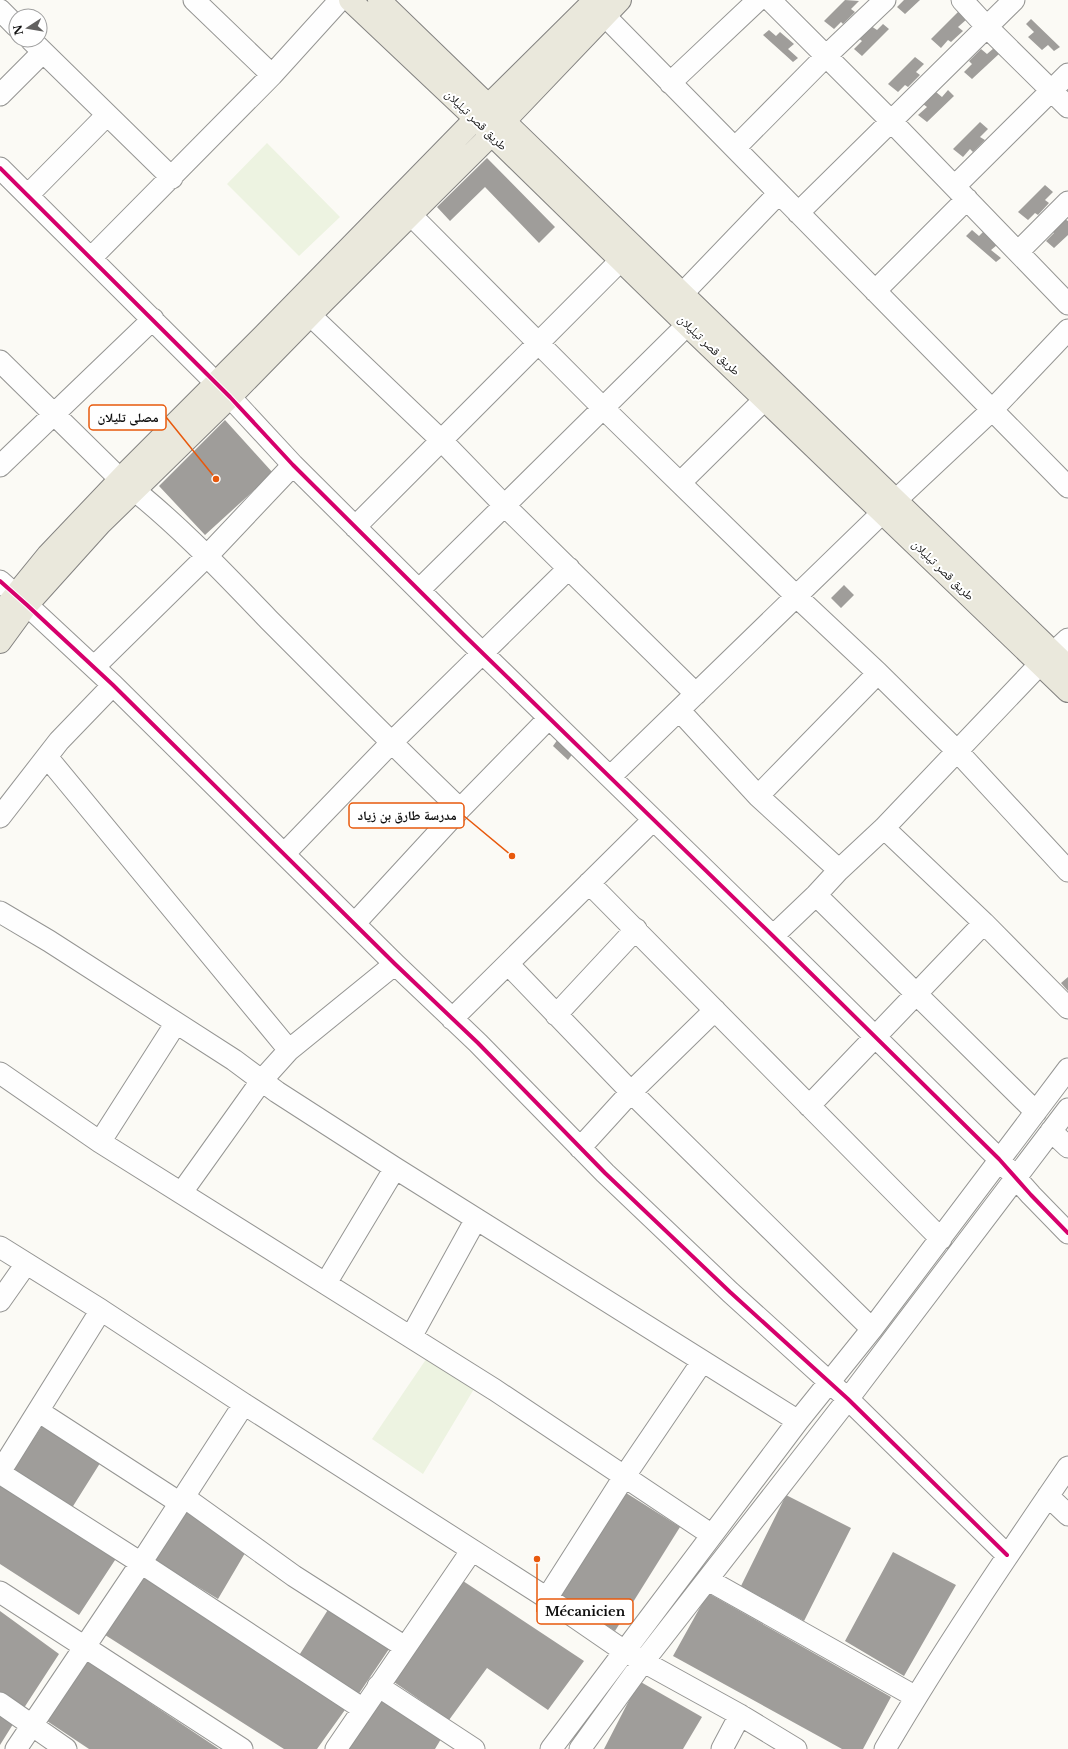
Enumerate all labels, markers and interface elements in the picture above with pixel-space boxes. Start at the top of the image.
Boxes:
north arrow [8,8,48,48]
text: N [10,23,26,37]
street label: طريق قصر تيليلان [442,86,511,153]
street label: طريق قصر تيليلان [675,311,744,378]
callout: مصلى تليلان [89,405,166,430]
text: مصلى تليلان [97,409,159,426]
street label: طريق قصر تيليلان [909,536,978,603]
callout: مدرسة طارق بن زياد [349,803,464,828]
text: مدرسة طارق بن زياد [357,807,457,824]
callout: Mécanicien [537,1599,633,1624]
text: Mécanicien [545,1603,626,1620]

